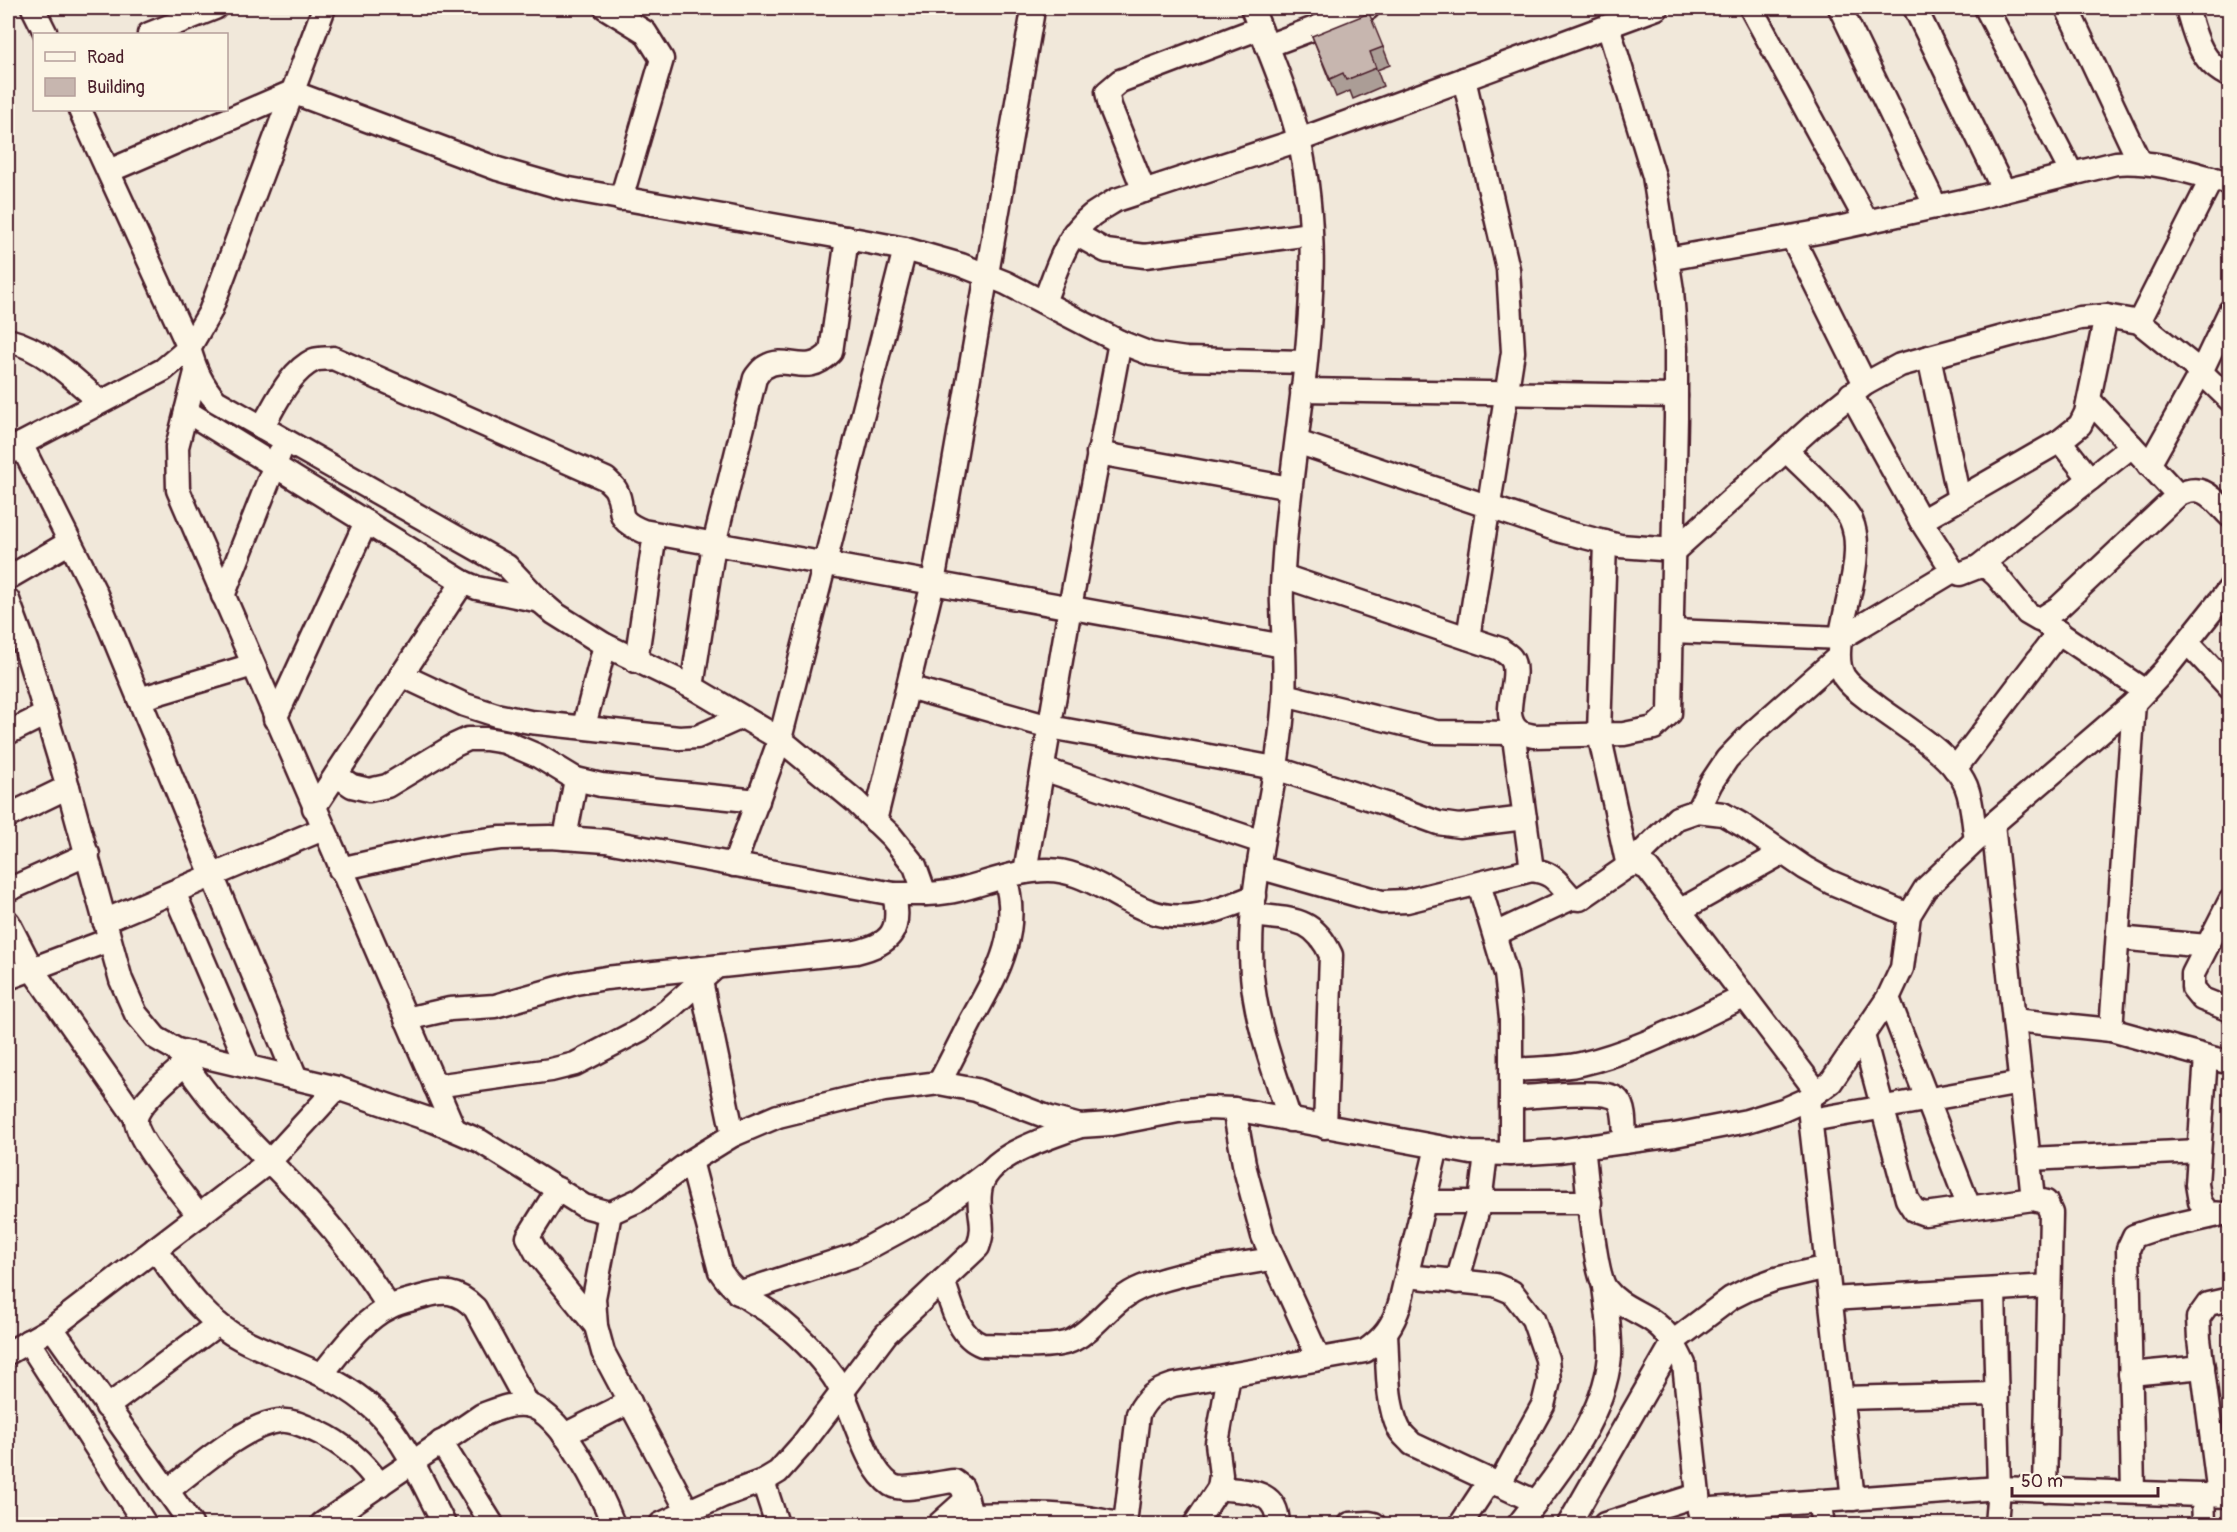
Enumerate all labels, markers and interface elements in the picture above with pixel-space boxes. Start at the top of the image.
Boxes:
legend [33,33,228,111]
text: Road [87,46,124,69]
text: Building [87,76,145,99]
scale bar [2012,1460,2158,1498]
text: 50 m [2021,1470,2063,1493]

